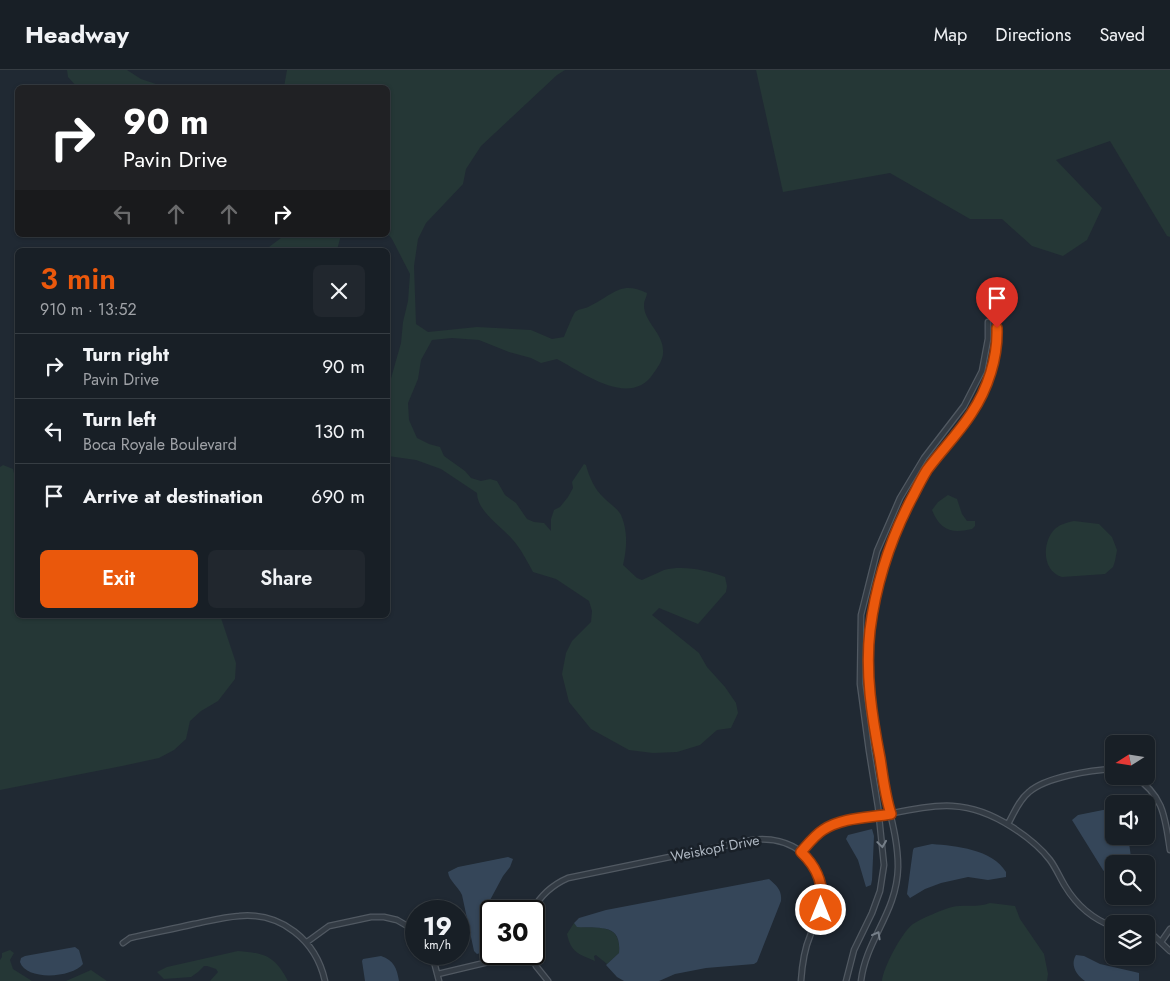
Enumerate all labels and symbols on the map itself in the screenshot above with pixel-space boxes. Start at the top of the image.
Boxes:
pin [976,277,1018,328]
north arrow [1105,735,1155,785]
street label: Weiskopf Drive [669,830,761,866]
one-way arrow [876,841,887,849]
position arrow [794,883,846,935]
speed limit sign: 30 [480,900,545,965]
one-way arrow [870,932,880,941]

